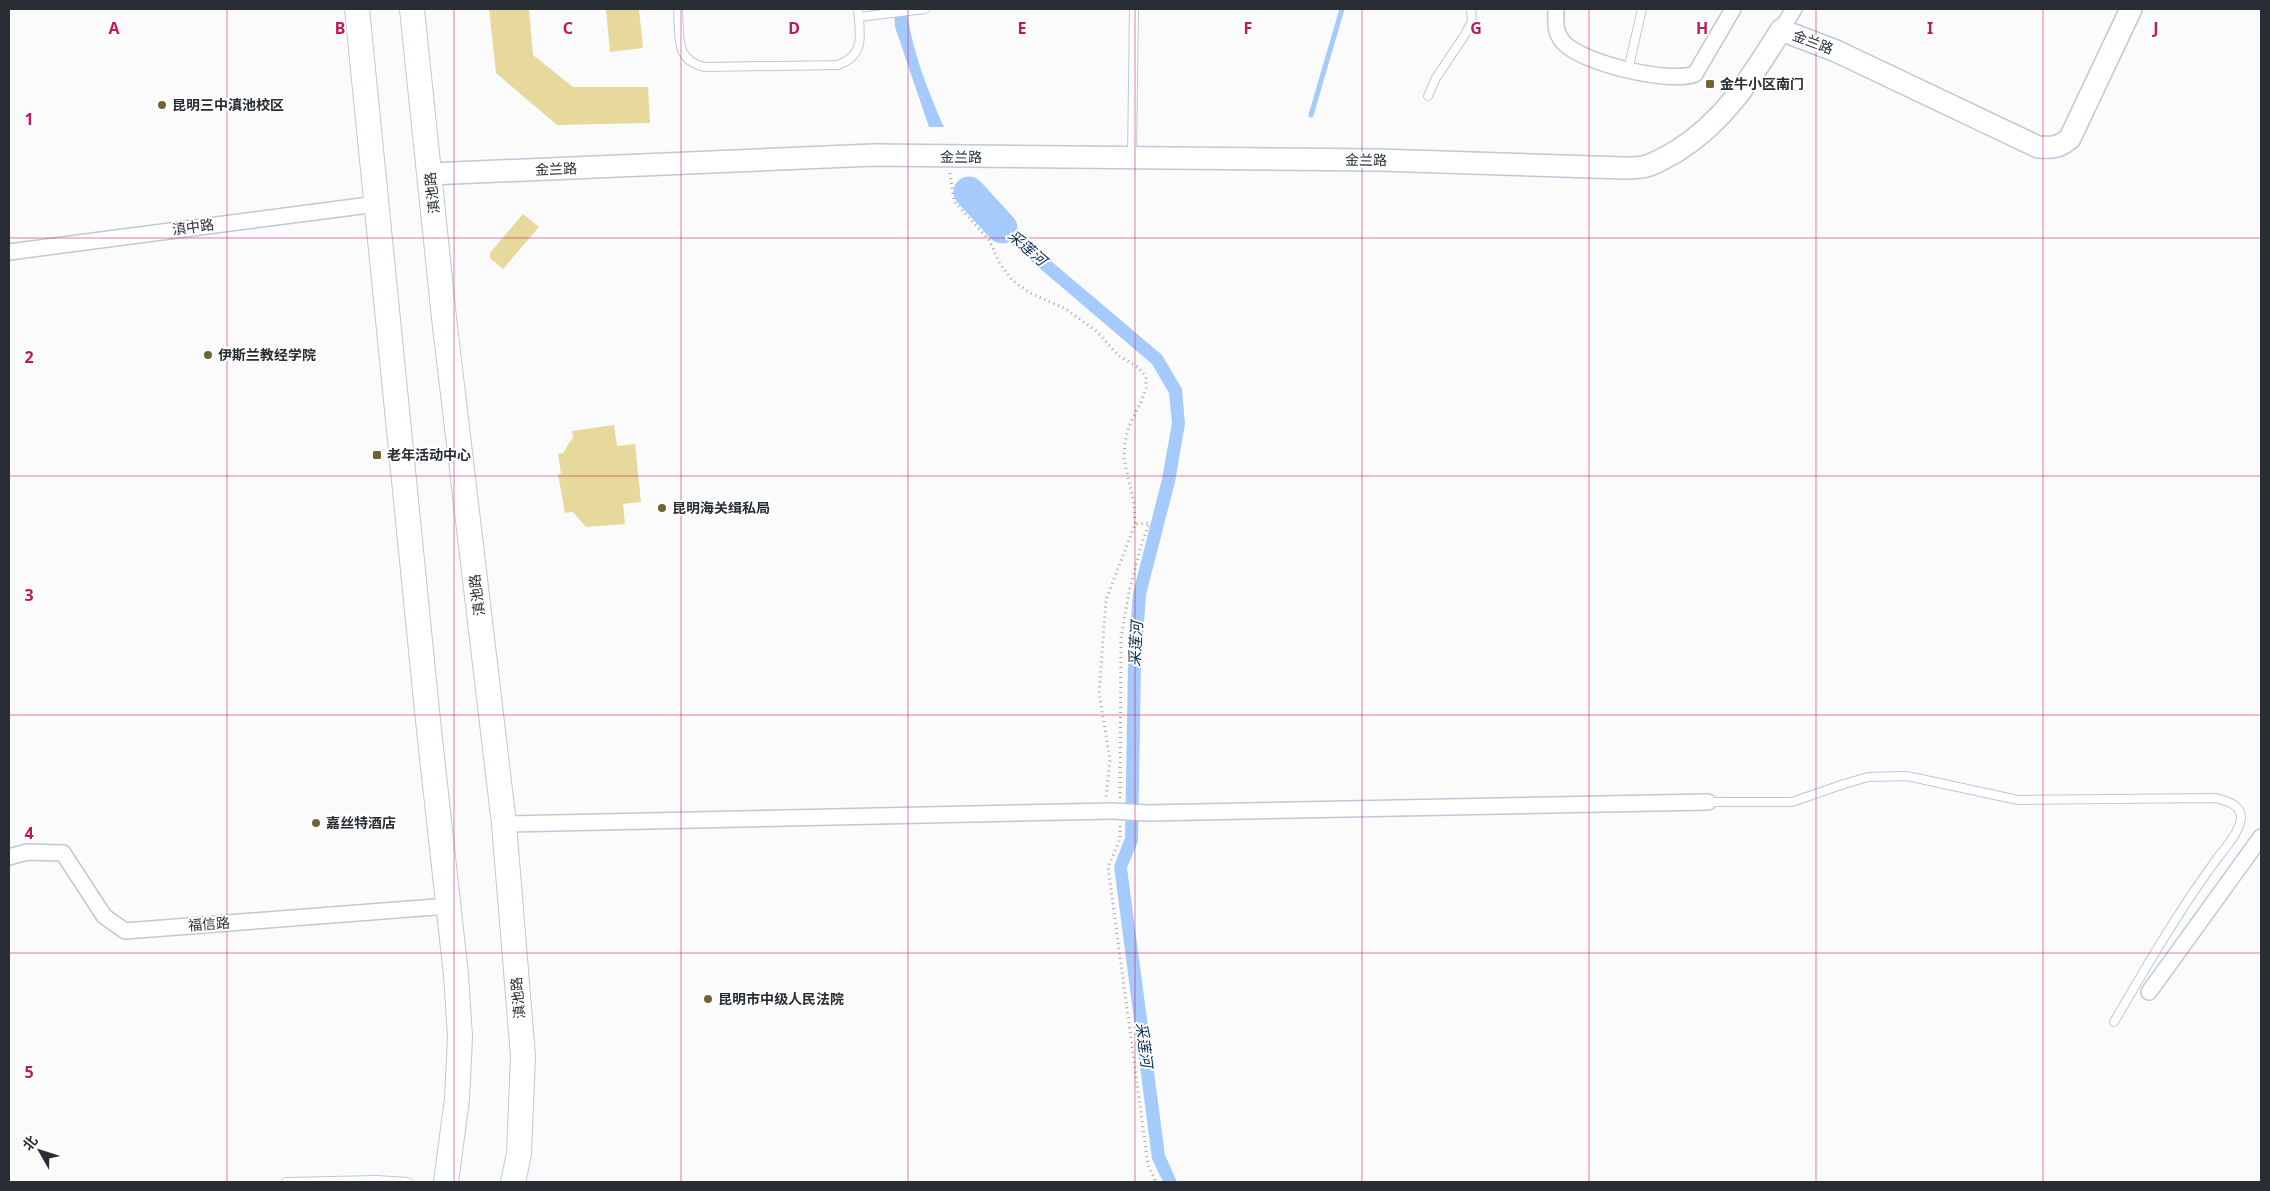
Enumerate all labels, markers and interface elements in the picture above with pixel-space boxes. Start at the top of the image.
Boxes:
text: A [108,17,120,39]
text: B [335,17,345,39]
text: C [563,17,573,39]
text: D [788,17,800,39]
text: E [1018,17,1027,39]
text: F [1244,17,1252,39]
text: G [1470,17,1482,39]
text: H [1696,17,1708,39]
text: I [1927,17,1933,39]
text: J [2151,17,2159,39]
street label: 金兰路 [1790,25,1836,58]
place label: 金牛小区南门 [1720,74,1804,93]
marker: 金牛小区南门 [1704,78,1716,90]
place label: 昆明三中滇池校区 [172,95,284,114]
marker: 昆明三中滇池校区 [156,99,168,111]
text: 1 [24,108,34,130]
street label: 金兰路 [940,147,982,166]
street label: 金兰路 [1345,150,1387,169]
street label: 金兰路 [535,158,577,179]
street label: 滇池路 [420,171,443,215]
street label: 滇中路 [171,214,215,239]
water label: 采莲河 [1004,225,1053,272]
place label: 伊斯兰教经学院 [218,345,316,364]
text: 2 [24,346,34,368]
marker: 伊斯兰教经学院 [202,349,214,361]
place label: 老年活动中心 [387,445,471,464]
marker: 老年活动中心 [371,449,383,461]
place label: 昆明海关缉私局 [672,498,770,517]
marker: 昆明海关缉私局 [656,502,668,514]
street label: 滇池路 [465,573,488,617]
text: 3 [24,584,34,606]
water label: 采莲河 [1124,618,1146,667]
place label: 嘉丝特酒店 [326,813,396,832]
marker: 嘉丝特酒店 [310,817,322,829]
text: 4 [24,822,34,844]
street label: 福信路 [187,913,231,934]
street label: 滇池路 [506,976,529,1020]
place label: 昆明市中级人民法院 [718,989,844,1008]
marker: 昆明市中级人民法院 [702,993,714,1005]
water label: 采莲河 [1132,1021,1158,1071]
text: 5 [24,1061,34,1083]
north arrow [15,1126,65,1176]
text: 北 [18,1131,41,1154]

